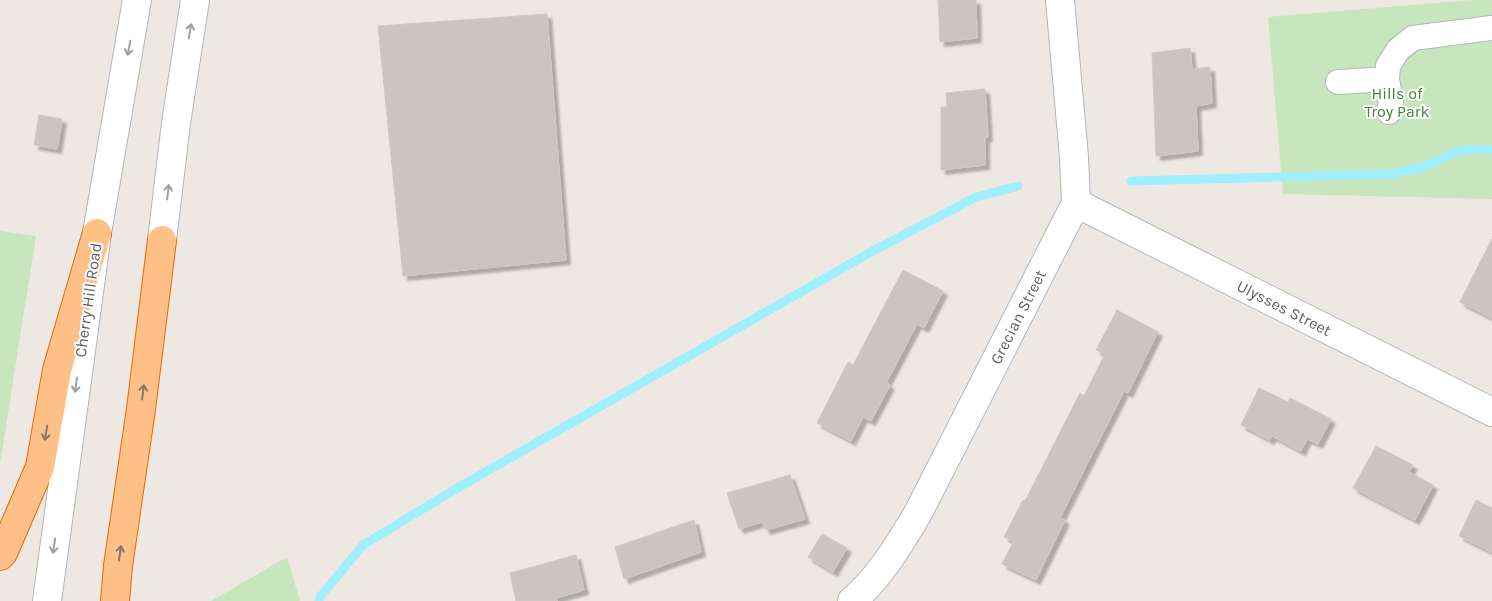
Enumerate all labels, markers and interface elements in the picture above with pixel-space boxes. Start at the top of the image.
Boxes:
one-way arrow [186,23,196,39]
one-way arrow [124,40,133,56]
park label: Hills of Troy Park [1364,84,1430,121]
one-way arrow [163,184,173,200]
street label: Cherry Hill Road [71,241,105,359]
street label: Grecian Street [986,267,1050,367]
street label: Ulysses Street [1234,276,1334,340]
one-way arrow [71,377,81,393]
one-way arrow [139,384,149,400]
one-way arrow [40,424,50,440]
one-way arrow [49,538,59,554]
one-way arrow [116,545,126,561]

